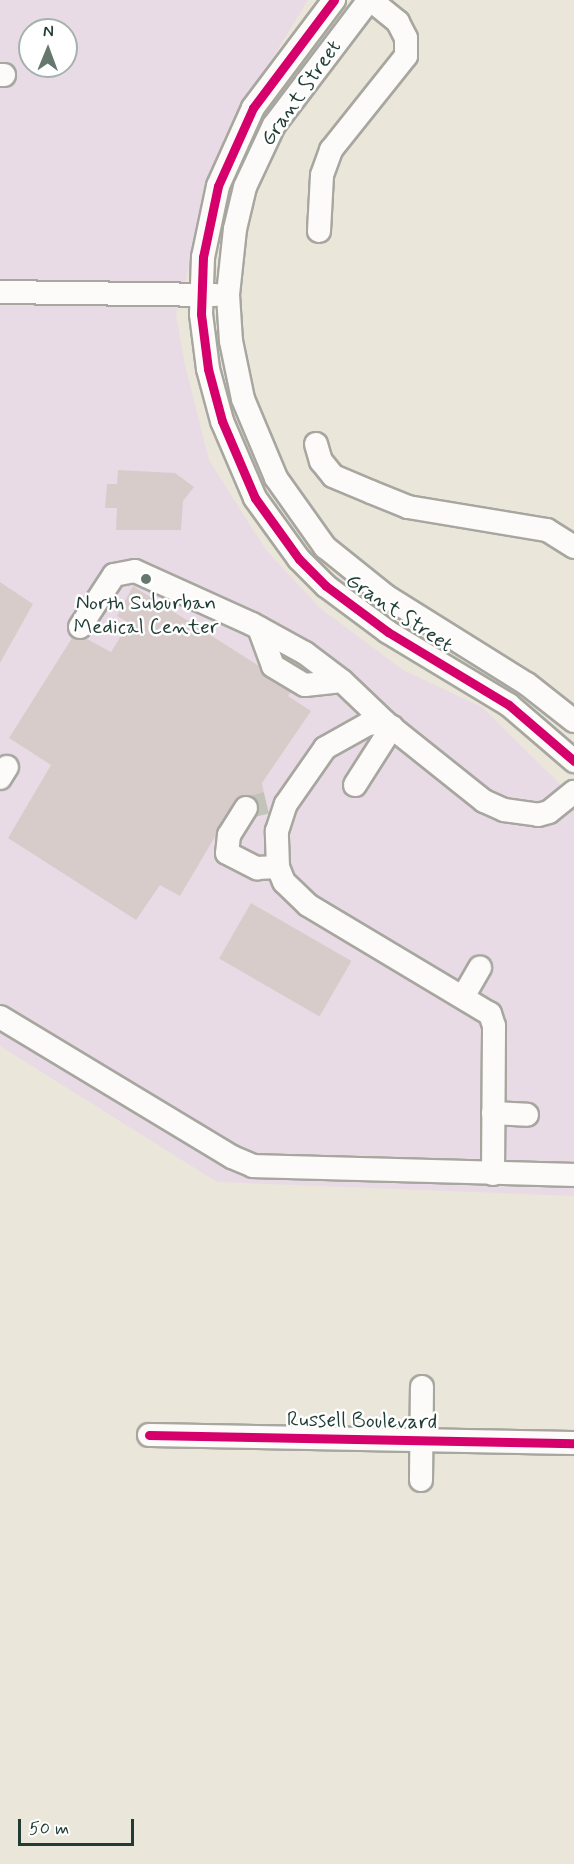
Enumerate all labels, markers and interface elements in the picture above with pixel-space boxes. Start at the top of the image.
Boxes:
north arrow [18,18,78,78]
text: N [43,21,54,42]
street label: Grant Street [254,34,348,152]
street label: Grant Street [339,567,459,659]
marker: North Suburban Medical Center [137,570,155,588]
place label: North Suburban Medical Center [75,590,217,640]
street label: Russell Boulevard [287,1407,437,1435]
scale bar [21,1807,136,1845]
text: 50 m [29,1817,69,1841]

